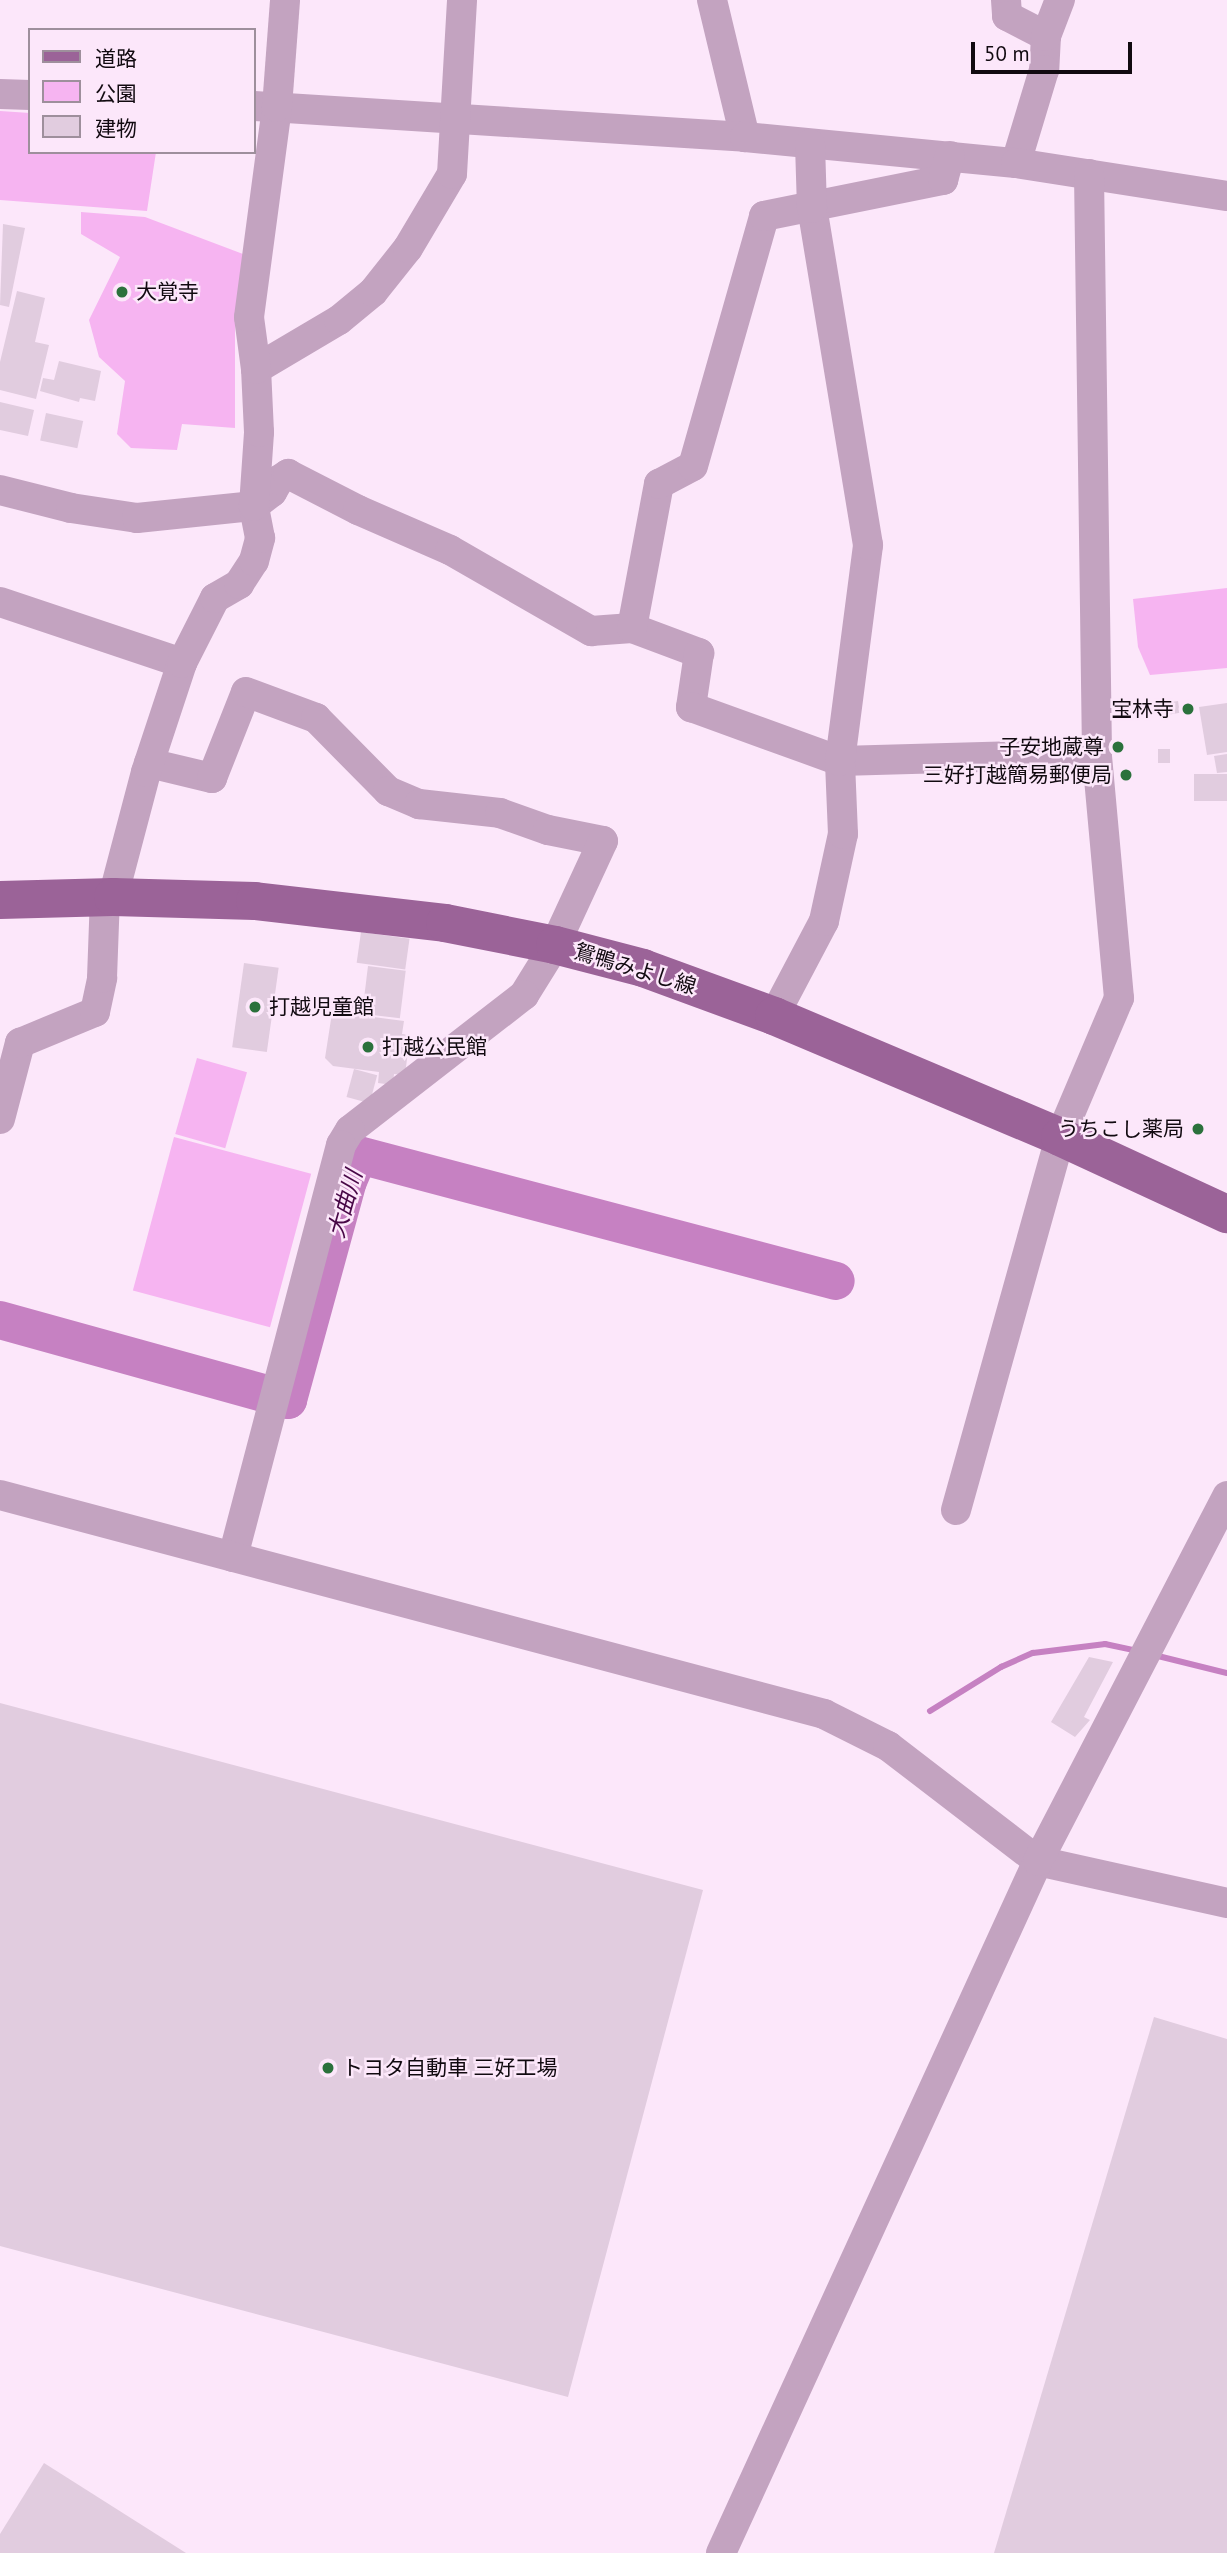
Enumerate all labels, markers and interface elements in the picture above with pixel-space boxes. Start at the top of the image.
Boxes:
legend [28,28,256,154]
scale bar [975,28,1136,72]
text: 50 m [984,40,1030,67]
text: 道路 [95,45,137,72]
text: 公園 [95,80,137,107]
text: 建物 [95,115,137,142]
place label: 大覚寺 [136,279,199,305]
marker: 大覚寺 [114,284,130,300]
place label: 宝林寺 [1111,696,1174,722]
marker: 宝林寺 [1180,701,1196,717]
place label: 子安地蔵尊 [999,734,1104,760]
marker: 子安地蔵尊 [1110,739,1126,755]
place label: 三好打越簡易郵便局 [923,762,1112,788]
marker: 三好打越簡易郵便局 [1118,767,1134,783]
street label: 鴛鴨みよし線 [571,939,699,999]
place label: 打越児童館 [269,994,374,1020]
marker: 打越児童館 [247,999,263,1015]
place label: 打越公民館 [382,1034,487,1060]
marker: 打越公民館 [360,1039,376,1055]
place label: うちこし薬局 [1058,1116,1184,1142]
marker: うちこし薬局 [1190,1121,1206,1137]
water label: 大曲川 [322,1167,368,1241]
place label: トヨタ自動車 三好工場 [342,2055,558,2081]
marker: トヨタ自動車 三好工場 [320,2060,336,2076]

